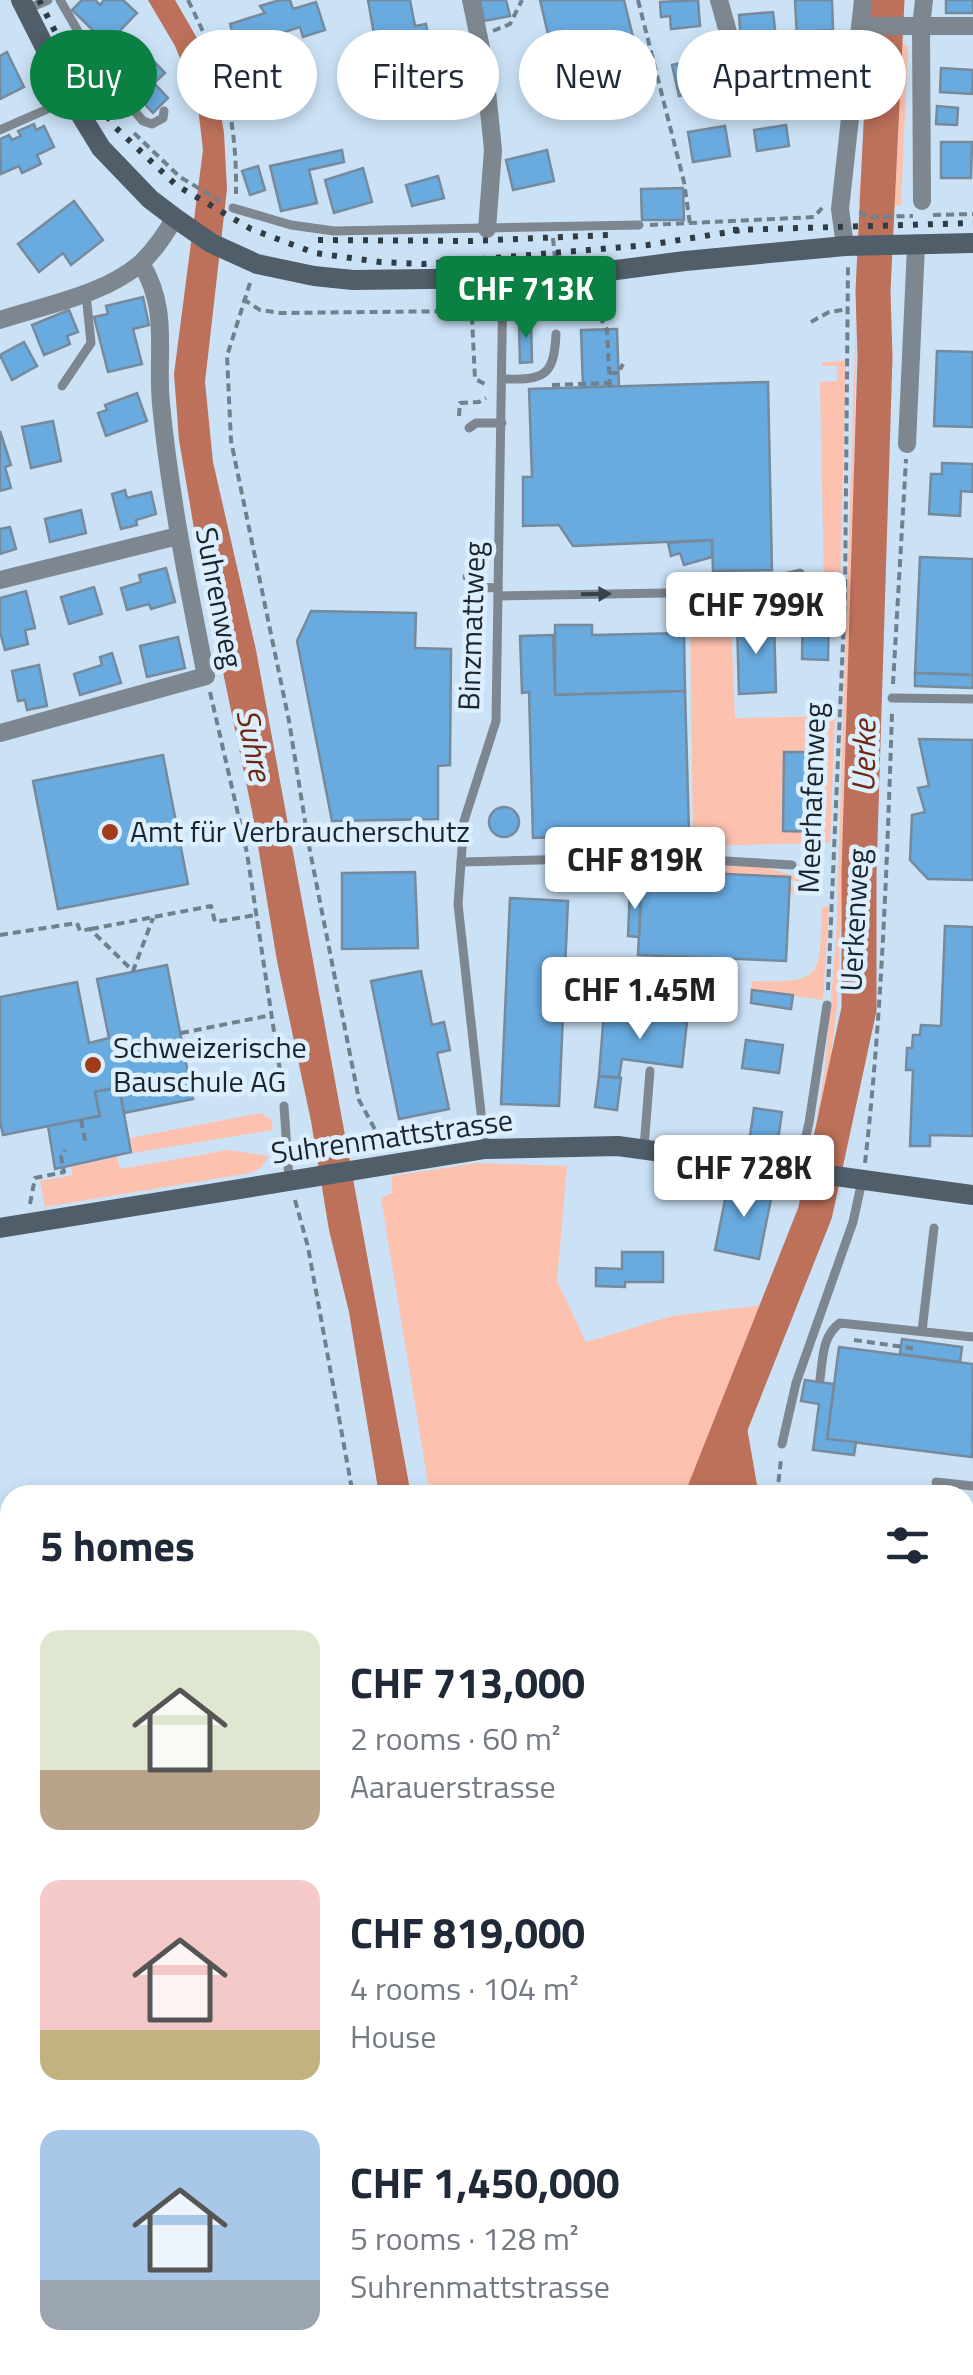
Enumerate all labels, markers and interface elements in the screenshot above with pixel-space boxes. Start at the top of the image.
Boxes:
chip: Buy [30,30,157,120]
chip: Rent [177,30,317,120]
chip: Filters [337,30,499,120]
chip: New [519,30,657,120]
chip: Apartment [677,30,906,120]
pin: CHF 713K [423,256,629,341]
text: CHF 713K [458,264,594,312]
street label: Suhrenweg [184,523,256,672]
street label: Binzmattweg [445,541,497,711]
pin: CHF 799K [653,572,859,657]
text: CHF 799K [688,580,824,628]
one-way arrow [580,586,612,602]
street label: Meerhafenweg [785,702,837,894]
water label: Suhre [225,705,286,787]
water label: Uerke [838,717,888,793]
place label: Amt für Verbraucherschutz [130,808,470,854]
marker: Amt für Verbraucherschutz [99,821,121,843]
pin: CHF 819K [532,827,738,912]
text: CHF 819K [567,835,703,883]
street label: Uerkenweg [827,847,881,993]
pin: CHF 1.45M [526,957,754,1042]
text: CHF 1.45M [564,965,716,1013]
place label: Schweizerische Bauschule AG [113,1024,307,1104]
marker: Schweizerische Bauschule AG [82,1054,104,1076]
street label: Suhrenmattstrasse [268,1096,516,1176]
pin: CHF 728K [641,1135,847,1220]
text: CHF 728K [676,1143,812,1191]
text: 5 homes [40,1513,195,1577]
icon: filters [880,1518,935,1573]
text: CHF 713,000 [350,1650,585,1714]
icon: home [120,1670,240,1790]
text: 2 rooms · 60 m² [350,1714,561,1762]
text: Aarauerstrasse [350,1762,556,1810]
text: CHF 819,000 [350,1900,585,1964]
icon: home [120,1920,240,2040]
text: 4 rooms · 104 m² [350,1964,579,2012]
text: House [350,2012,436,2060]
text: CHF 1,450,000 [350,2150,620,2214]
icon: home [120,2170,240,2290]
text: 5 rooms · 128 m² [350,2214,579,2262]
text: Suhrenmattstrasse [350,2262,610,2310]

